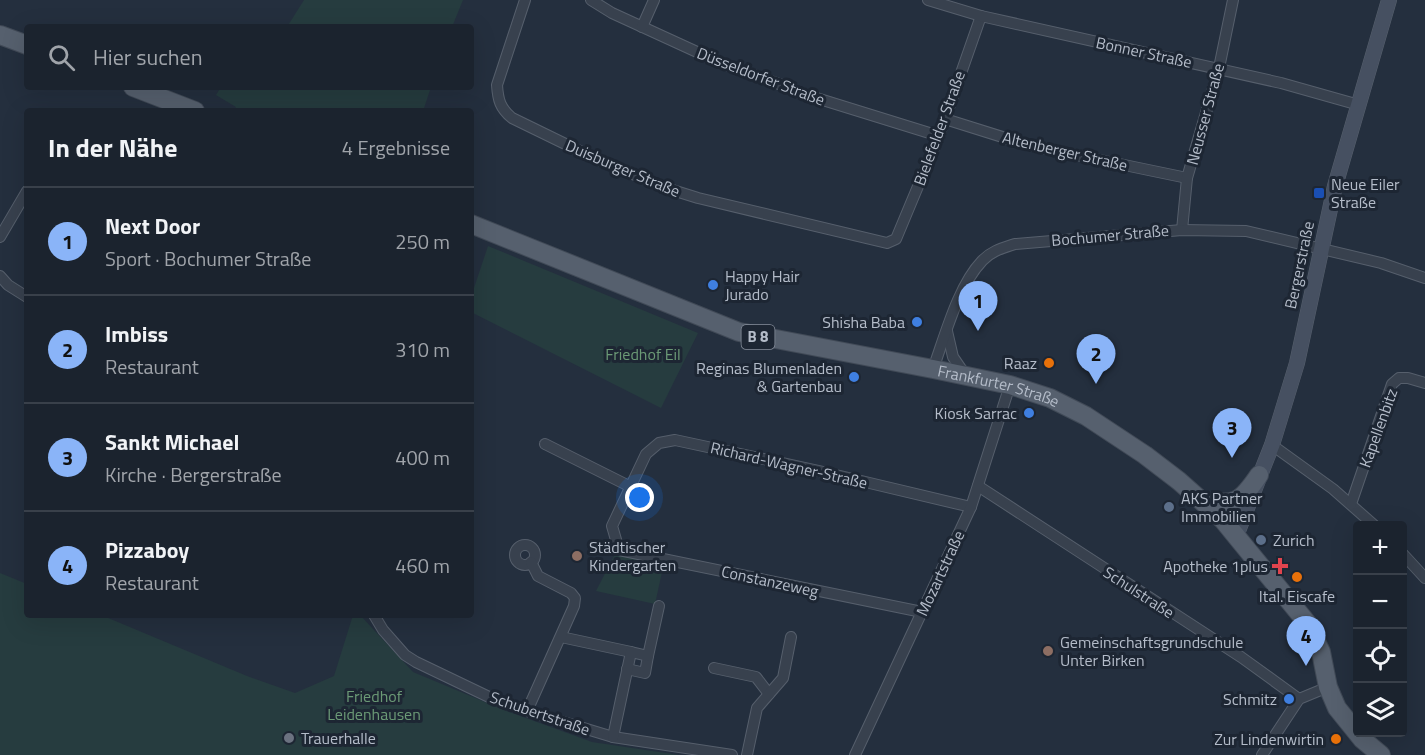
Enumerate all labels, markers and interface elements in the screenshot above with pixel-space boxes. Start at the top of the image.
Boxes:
search box [24,24,474,90]
street label: Bonner Straße [1094,30,1194,74]
text: Hier suchen [93,40,202,74]
icon: search [45,41,78,74]
street label: Düsseldorfer Straße [694,41,828,111]
street label: Neusser Straße [1180,61,1230,167]
street label: Bielefelder Straße [907,67,971,189]
street label: Altenberger Straße [1000,125,1130,177]
text: In der Nähe [48,128,177,167]
text: 4 Ergebnisse [342,132,450,163]
street label: Duisburger Straße [562,133,684,203]
place label: Neue Eiler Straße [1331,172,1400,214]
marker: Neue Eiler Straße [1312,186,1326,200]
text: Next Door [105,209,200,243]
street label: Bochumer Straße [1050,218,1170,252]
street label: Bergerstraße [1278,219,1320,311]
text: 1 [62,226,73,257]
text: 250 m [395,226,450,257]
text: Sport · Bochumer Straße [105,243,311,274]
place label: Happy Hair Jurado [725,264,800,306]
marker: Happy Hair Jurado [706,278,720,292]
pin: 1 [958,282,998,331]
place label: Shisha Baba [822,310,905,334]
marker: Shisha Baba [910,315,924,329]
text: Imbiss [105,317,168,351]
road number: B 8 [742,325,774,349]
text: 2 [62,334,73,365]
text: 310 m [395,334,450,365]
pin: 2 [1076,334,1116,384]
park label: Friedhof Eil [605,342,681,366]
text: Restaurant [105,351,199,382]
place label: Raaz [1004,351,1037,375]
place label: Reginas Blumenladen & Gartenbau [696,356,842,398]
marker: Raaz [1042,356,1056,370]
street label: Frankfurter Straße [935,358,1064,413]
marker: Reginas Blumenladen & Gartenbau [847,370,861,384]
street label: Kapellenbitz [1353,385,1403,471]
place label: Kiosk Sarrac [935,401,1017,425]
marker: Kiosk Sarrac [1022,406,1036,420]
pin: 3 [1212,408,1252,458]
text: Sankt Michael [105,425,240,459]
street label: Richard-Wagner-Straße [708,435,870,495]
text: 3 [62,442,73,473]
text: 400 m [395,442,450,473]
text: Kirche · Bergerstraße [105,459,282,490]
your location [625,483,654,512]
place label: AKS Partner Immobilien [1181,486,1263,528]
marker: AKS Partner Immobilien [1162,500,1176,514]
map controls [1353,521,1407,737]
button: + [1353,521,1407,575]
street label: Mozartstraße [910,526,970,620]
place label: Zurich [1273,528,1315,552]
text: Pizzaboy [105,533,189,567]
marker: Zurich [1254,533,1268,547]
place label: Städtischer Kindergarten [589,535,676,577]
marker: Städtischer Kindergarten [570,549,584,563]
text: 4 [62,550,73,581]
text: 460 m [395,550,450,581]
place label: Apotheke 1plus [1163,554,1268,578]
street label: Constanzeweg [719,559,821,603]
marker: Apotheke 1plus [1273,559,1287,573]
street label: Schulstraße [1099,560,1179,624]
text: Restaurant [105,567,199,598]
marker: Ital. Eiscafe [1290,570,1304,584]
button: − [1353,575,1407,629]
place label: Ital. Eiscafe [1259,584,1335,608]
pin: 4 [1286,616,1326,666]
button: locate [1353,629,1407,683]
place label: Gemeinschaftsgrundschule Unter Birken [1060,630,1243,672]
marker: Gemeinschaftsgrundschule Unter Birken [1041,644,1055,658]
button: layers [1353,683,1407,737]
park label: Friedhof Leidenhausen [327,684,421,726]
street label: Schubertstraße [487,685,593,741]
place label: Schmitz [1223,687,1277,711]
marker: Schmitz [1282,692,1296,706]
place label: Trauerhalle [301,726,376,750]
place label: Zur Lindenwirtin [1214,727,1324,751]
marker: Trauerhalle [282,731,296,745]
marker: Zur Lindenwirtin [1329,732,1343,746]

